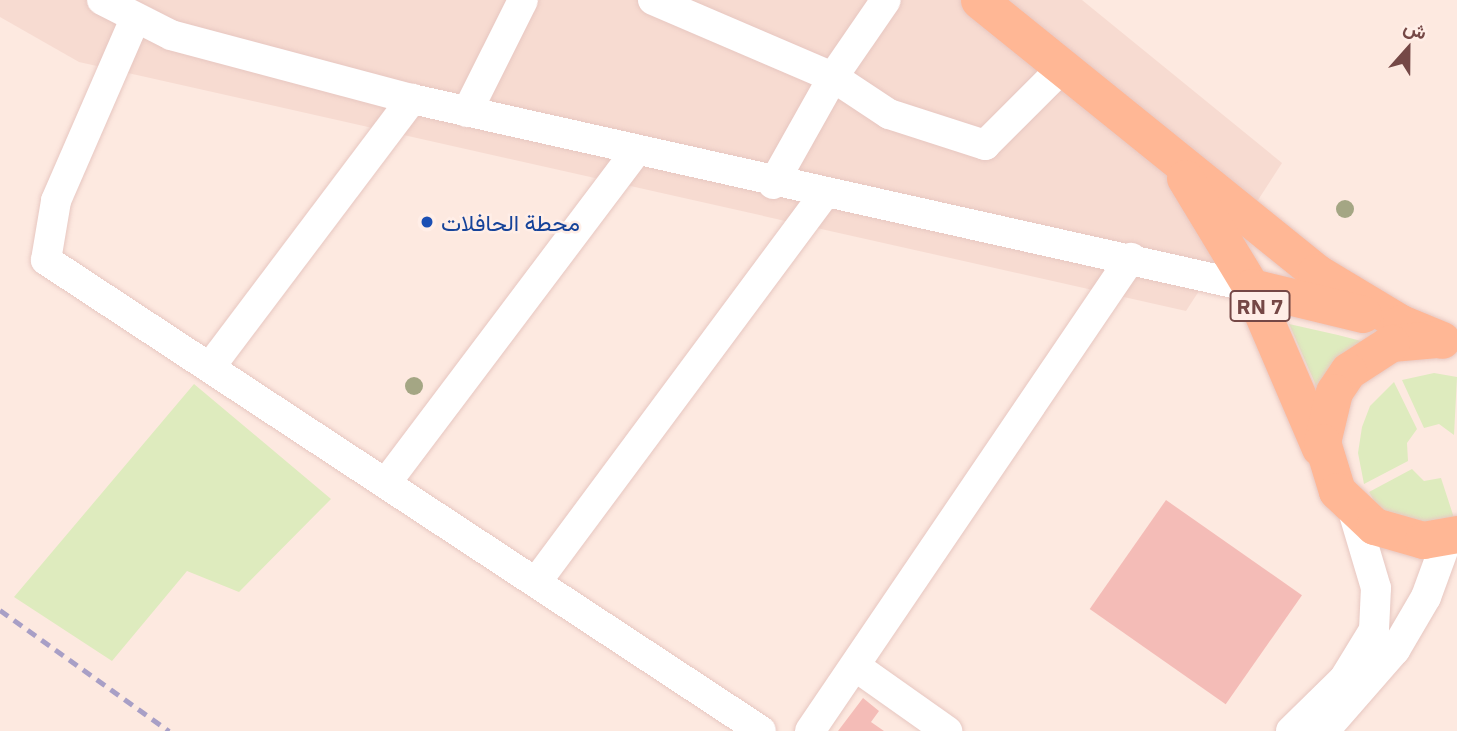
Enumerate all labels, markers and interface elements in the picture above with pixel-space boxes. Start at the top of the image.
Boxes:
north arrow [1373,14,1443,84]
text: ش [1401,14,1430,45]
place label: محطة الحافلات [441,208,580,236]
marker: محطة الحافلات [419,214,435,230]
road number: RN 7 [1228,288,1292,324]

